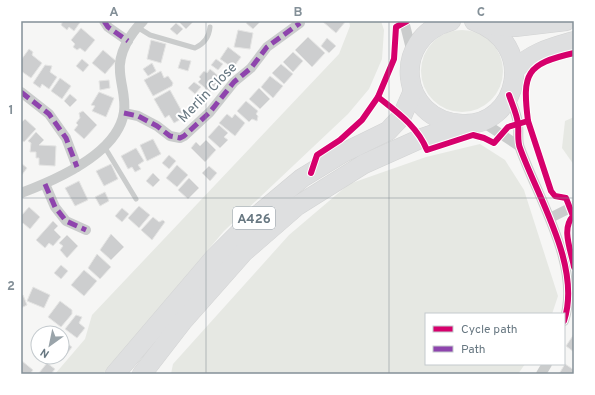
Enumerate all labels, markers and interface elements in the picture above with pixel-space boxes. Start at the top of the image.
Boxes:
text: A [109,5,119,21]
text: B [294,5,303,21]
text: C [477,5,485,21]
street label: Merlin Close [175,59,241,127]
text: 1 [8,103,14,119]
road number: A426 [233,207,275,229]
text: 2 [7,279,15,295]
legend [425,313,565,365]
text: Cycle path [461,322,518,338]
north arrow [30,325,70,365]
text: Path [461,342,486,358]
text: N [38,345,52,361]

